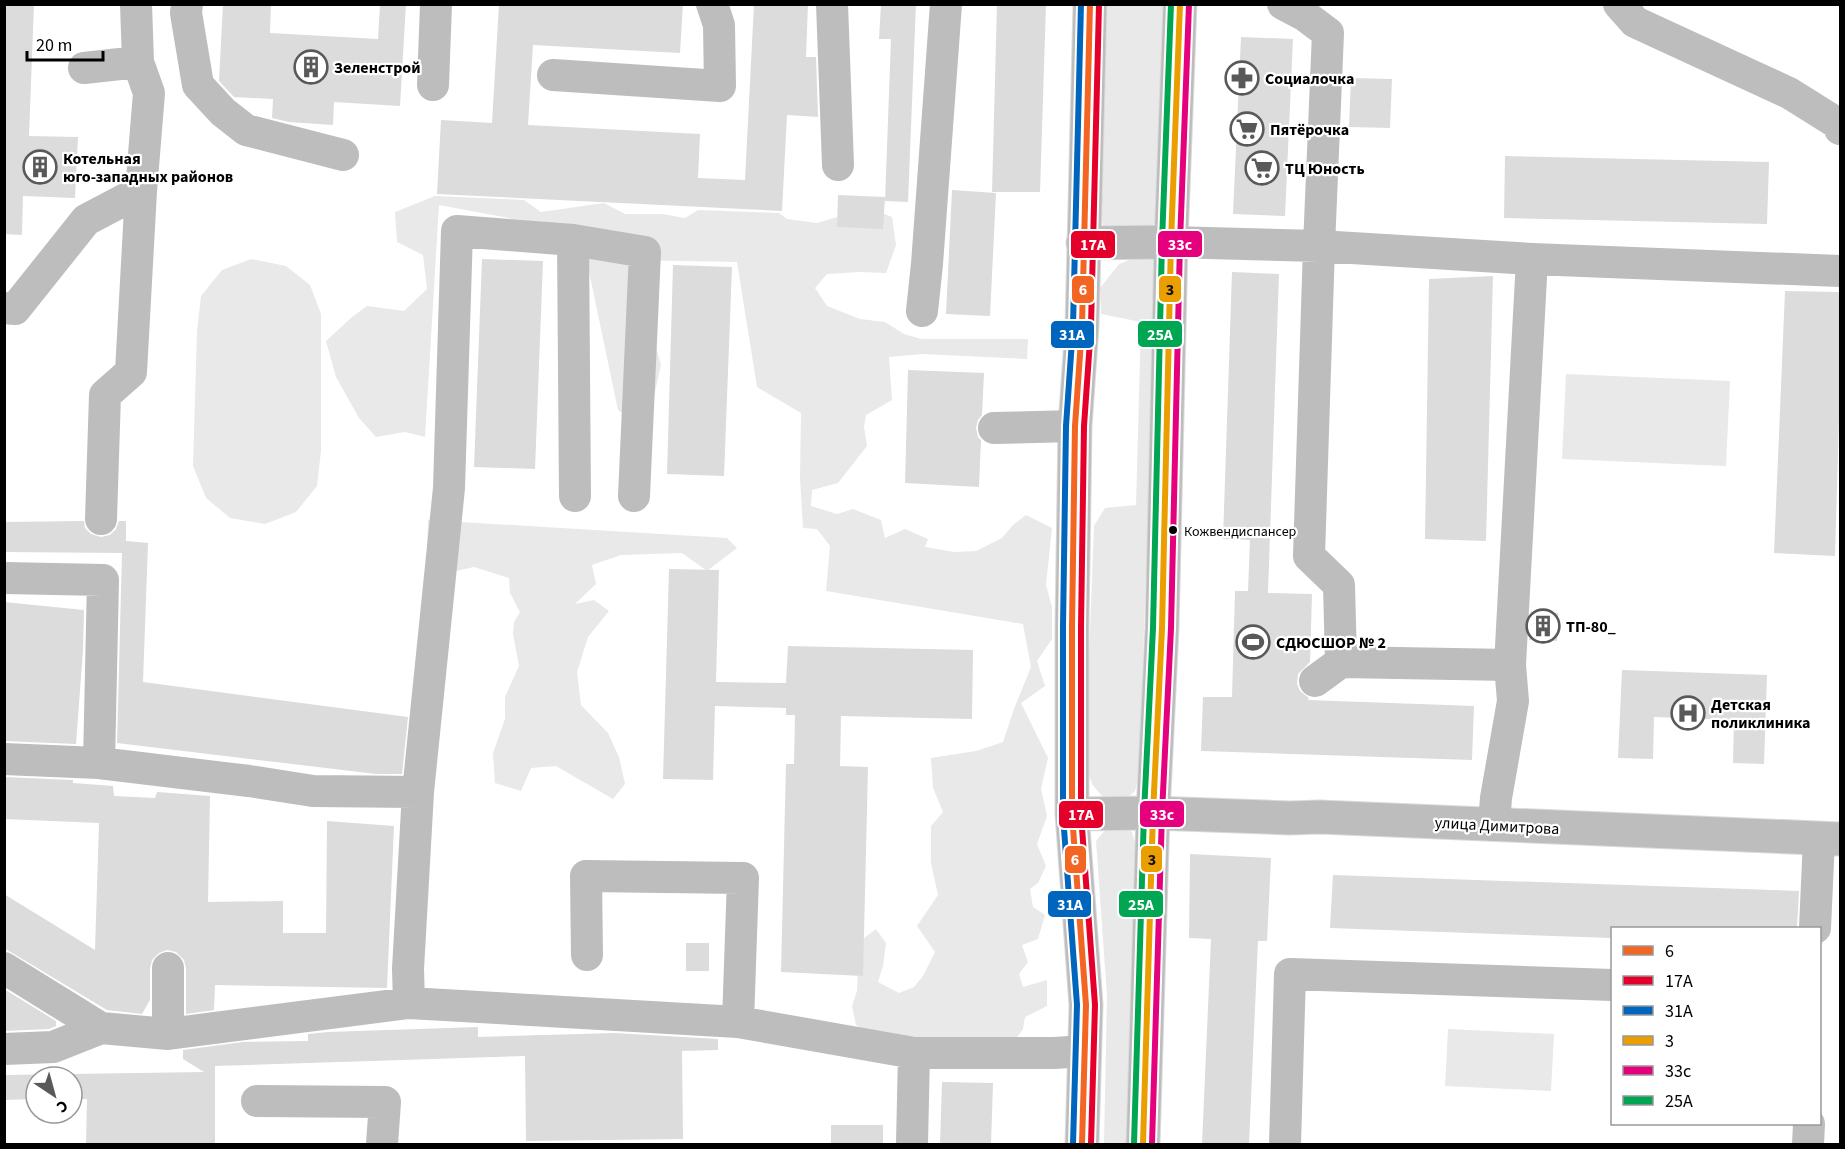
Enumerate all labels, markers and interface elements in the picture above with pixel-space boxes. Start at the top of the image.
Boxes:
scale bar [27,24,104,62]
text: 20 m [36,33,72,58]
building icon: Зеленстрой [293,49,329,85]
place label: Зеленстрой [334,57,421,79]
pharmacy icon: Социалочка [1224,60,1260,96]
place label: Социалочка [1265,68,1354,90]
supermarket icon: Пятёрочка [1229,111,1265,147]
place label: Пятёрочка [1270,119,1349,141]
place label: Котельная юго-западных районов [63,148,233,188]
building icon: Котельная юго-западных районов [22,149,58,185]
supermarket icon: ТЦ Юность [1244,150,1280,186]
place label: ТЦ Юность [1285,158,1365,180]
line badge: 17А [1070,230,1116,259]
line badge: 33с [1157,230,1203,258]
text: 17А [1080,234,1107,256]
text: 33с [1168,234,1193,256]
line badge: 6 [1071,275,1095,304]
line badge: 3 [1158,275,1182,303]
text: 6 [1079,279,1087,301]
text: 3 [1166,279,1174,301]
line badge: 31А [1050,320,1095,349]
line badge: 25А [1137,320,1183,348]
text: 31А [1059,324,1086,346]
text: 25А [1147,324,1174,346]
place label: Кожвендиспансер [1184,522,1297,542]
marker: Кожвендиспансер [1167,524,1179,536]
building icon: ТП-80_ [1525,608,1561,644]
place label: ТП-80_ [1566,616,1616,638]
sports icon: СДЮСШОР № 2 [1235,624,1271,660]
place label: СДЮСШОР № 2 [1276,632,1386,654]
place label: Детская поликлиника [1711,694,1811,734]
hospital icon: Детская поликлиника [1670,695,1706,731]
line badge: 17А [1058,800,1104,829]
line badge: 33с [1139,800,1185,828]
text: 17А [1068,804,1095,826]
text: 33с [1150,804,1175,826]
street label: улица Димитрова [1434,812,1560,840]
line badge: 6 [1064,845,1087,874]
line badge: 3 [1140,845,1163,873]
text: 6 [1071,849,1079,871]
text: 3 [1148,849,1156,871]
line badge: 31А [1047,890,1092,918]
line badge: 25А [1118,890,1164,918]
text: 31А [1057,894,1084,916]
text: 25А [1128,894,1155,916]
legend [1611,927,1821,1125]
text: 6 [1665,939,1674,964]
text: 17А [1665,969,1693,994]
text: 31А [1665,999,1693,1024]
text: 3 [1665,1029,1674,1054]
text: 33с [1665,1059,1691,1084]
north arrow [24,1065,84,1125]
text: 25А [1665,1089,1693,1114]
text: С [52,1095,72,1118]

